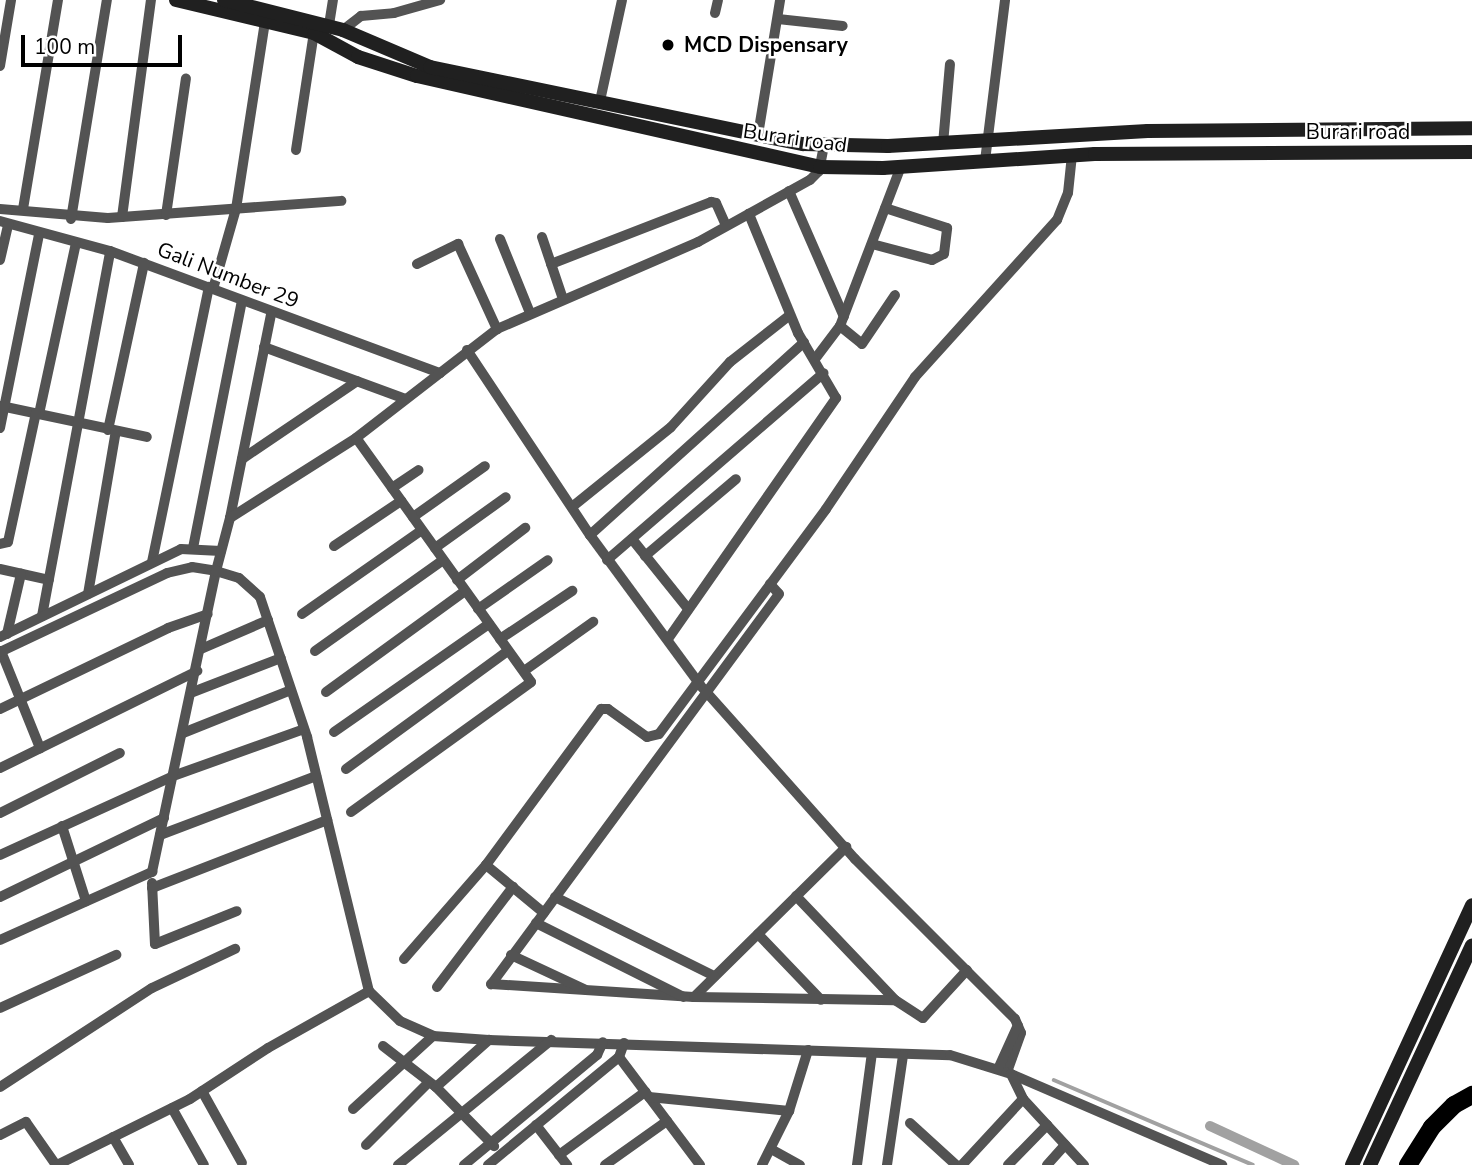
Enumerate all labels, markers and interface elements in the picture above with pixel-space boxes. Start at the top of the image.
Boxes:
scale bar [24,21,186,65]
place label: MCD Dispensary [684,32,848,58]
text: 100 m [34,33,95,61]
marker: MCD Dispensary [658,35,678,55]
street label: Burari road [741,118,849,158]
street label: Burari road [1306,119,1410,145]
street label: Gali Number 29 [154,236,302,314]

